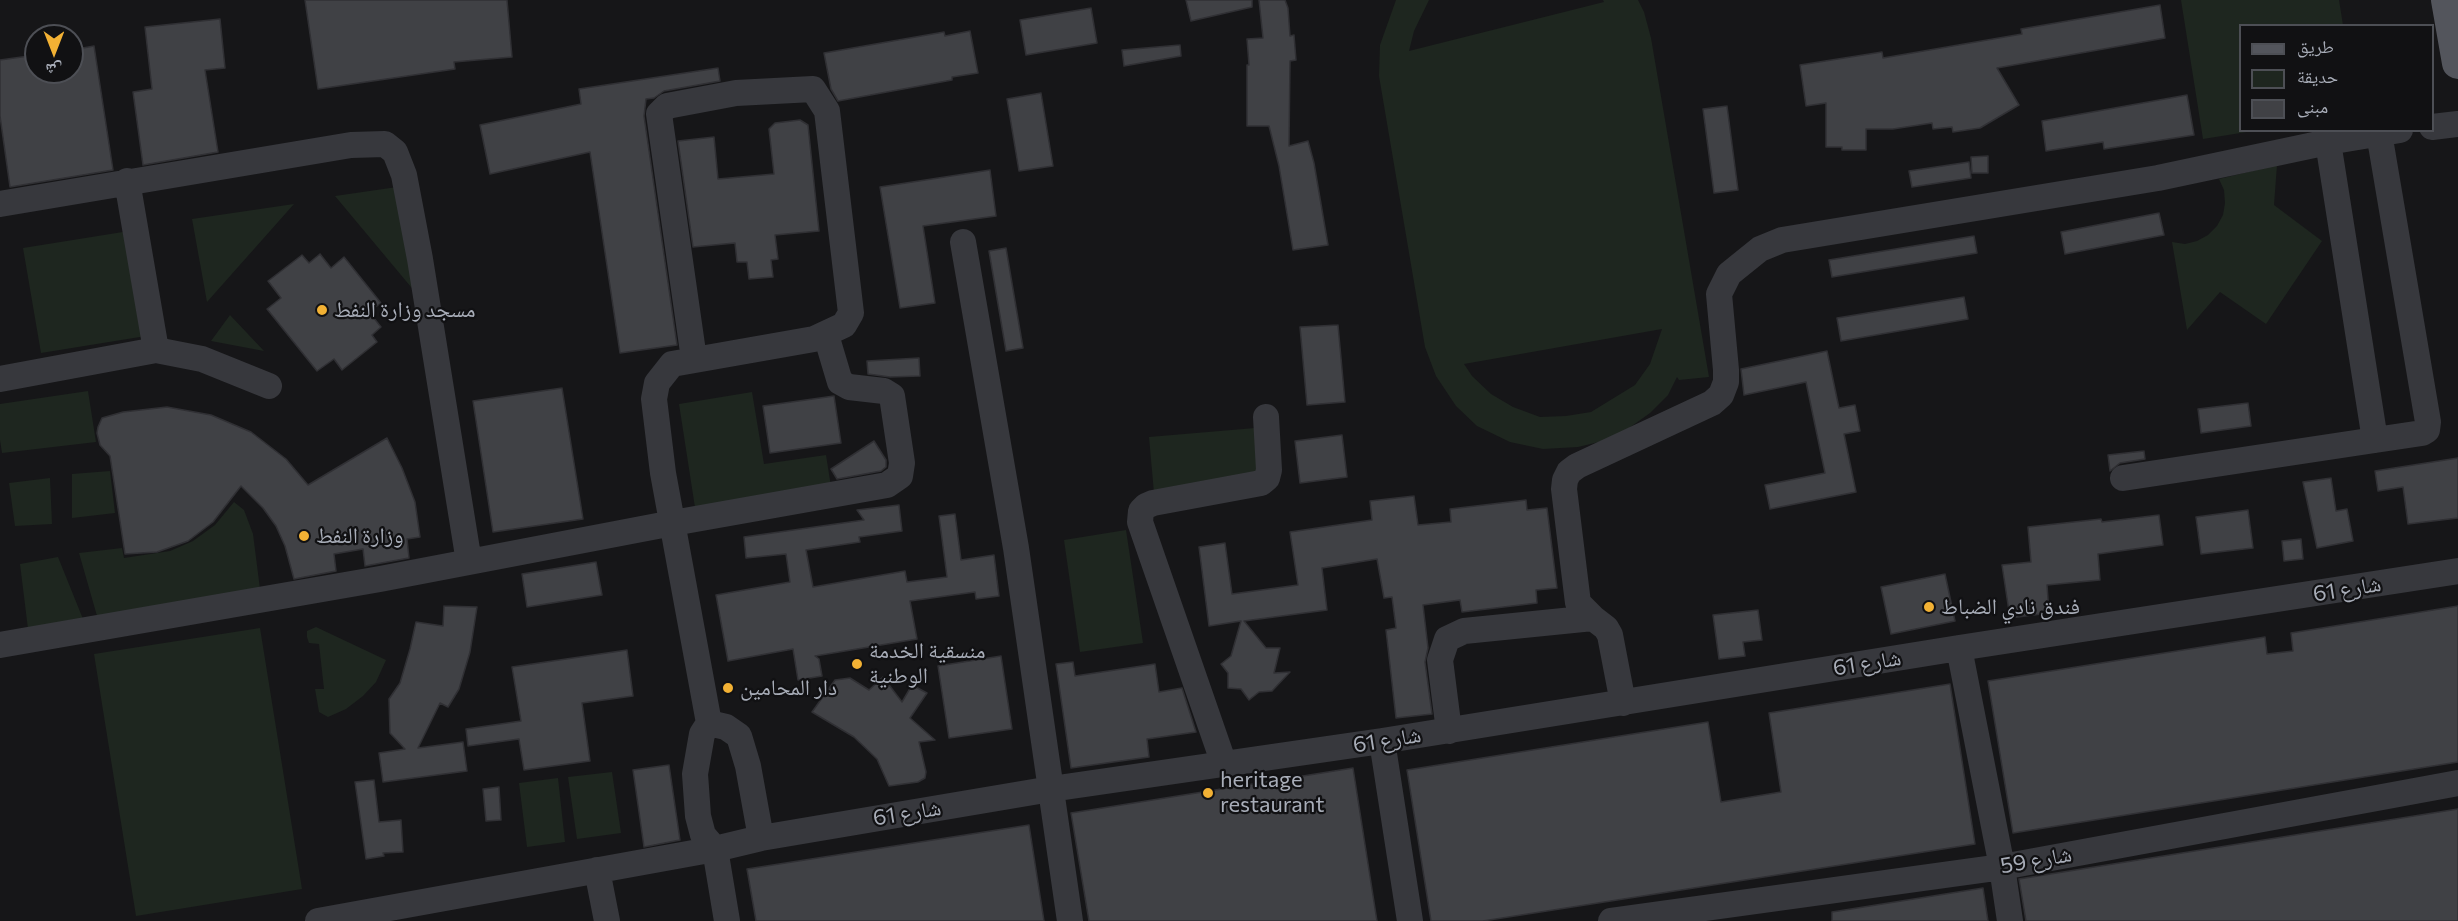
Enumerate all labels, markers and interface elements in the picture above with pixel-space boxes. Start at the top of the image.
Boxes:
north arrow [24,24,84,84]
legend [2239,24,2434,132]
text: طريق [2297,35,2334,57]
text: ش [46,61,63,80]
text: حديقة [2297,65,2338,87]
text: مبنى [2297,95,2328,117]
place label: مسجد وزارة النفط [334,297,476,323]
marker: مسجد وزارة النفط [315,303,329,317]
place label: وزارة النفط [316,523,404,549]
marker: وزارة النفط [297,529,311,543]
street label: شارع 61 [2311,571,2383,607]
place label: فندق نادي الضباط [1941,594,2080,620]
marker: فندق نادي الضباط [1922,600,1936,614]
place label: منسقية الخدمة الوطنية [869,638,986,690]
street label: شارع 61 [1831,645,1903,681]
marker: منسقية الخدمة الوطنية [850,657,864,671]
place label: دار المحامين [740,675,837,701]
marker: دار المحامين [721,681,735,695]
street label: شارع 61 [1351,722,1423,758]
place label: heritage restaurant [1220,767,1324,818]
marker: heritage restaurant [1201,786,1215,800]
street label: شارع 61 [871,795,943,831]
street label: شارع 59 [1998,841,2074,879]

